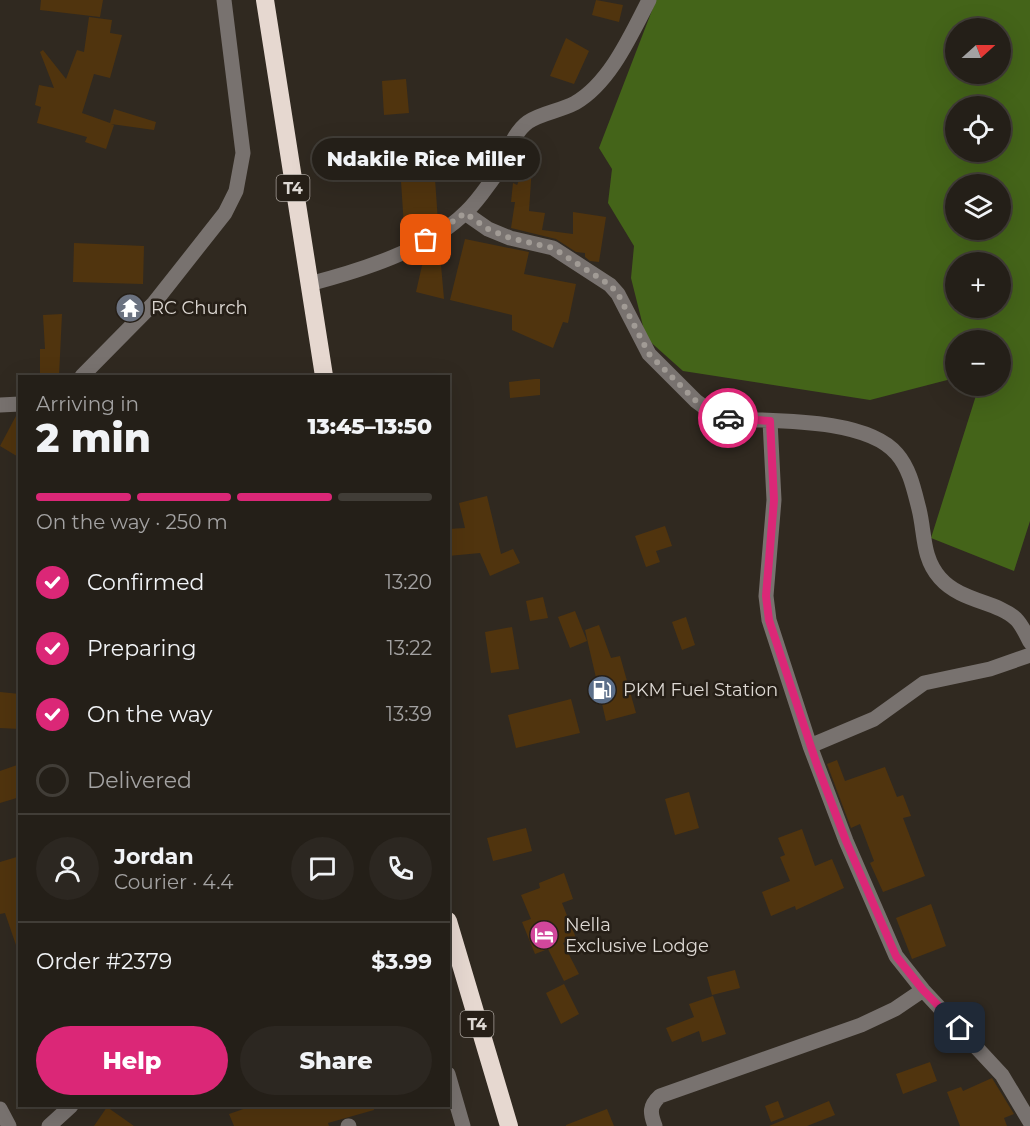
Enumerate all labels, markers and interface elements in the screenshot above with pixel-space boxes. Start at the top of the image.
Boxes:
north arrow [945,18,1011,84]
map controls [945,18,1011,396]
button: locate [945,96,1011,162]
callout: Ndakile Rice Miller [312,138,540,180]
text: Ndakile Rice Miller [327,147,525,171]
button: layers [945,174,1011,240]
road number: T4 [276,175,310,201]
pin [400,214,451,265]
icon: bag [409,223,442,256]
button: + [945,252,1011,318]
temple icon: RC Church [114,292,146,324]
place label: RC Church [151,297,248,319]
button: − [945,330,1011,396]
courier [698,388,758,448]
text: Arriving in [36,392,139,416]
icon: car [712,402,745,435]
text: 13:45–13:50 [308,413,432,440]
text: 2 min [36,414,151,462]
text: On the way · 250 m [36,510,228,534]
icon: check [36,566,69,599]
text: Confirmed [87,569,204,596]
text: 13:20 [385,570,432,594]
icon: check [36,632,69,665]
text: Preparing [87,635,196,662]
text: 13:22 [387,636,432,660]
fuel station icon: PKM Fuel Station [586,674,618,706]
place label: PKM Fuel Station [623,679,778,701]
icon: check [36,698,69,731]
text: On the way [87,701,212,728]
text: 13:39 [386,702,432,726]
text: Delivered [87,767,192,794]
button: person [36,837,99,900]
button: chat [291,837,354,900]
button: phone [369,837,432,900]
text: Jordan [114,843,194,870]
text: Courier · 4.4 [114,870,233,894]
place label: Nella Exclusive Lodge [565,914,709,957]
hotel icon: Nella Exclusive Lodge [528,919,560,951]
text: Order #2379 [36,948,172,975]
text: $3.99 [371,948,432,975]
pin [934,1002,985,1053]
road number: T4 [460,1011,494,1037]
icon: home [943,1011,976,1044]
button: Help [36,1026,228,1095]
button: Share [240,1026,432,1095]

